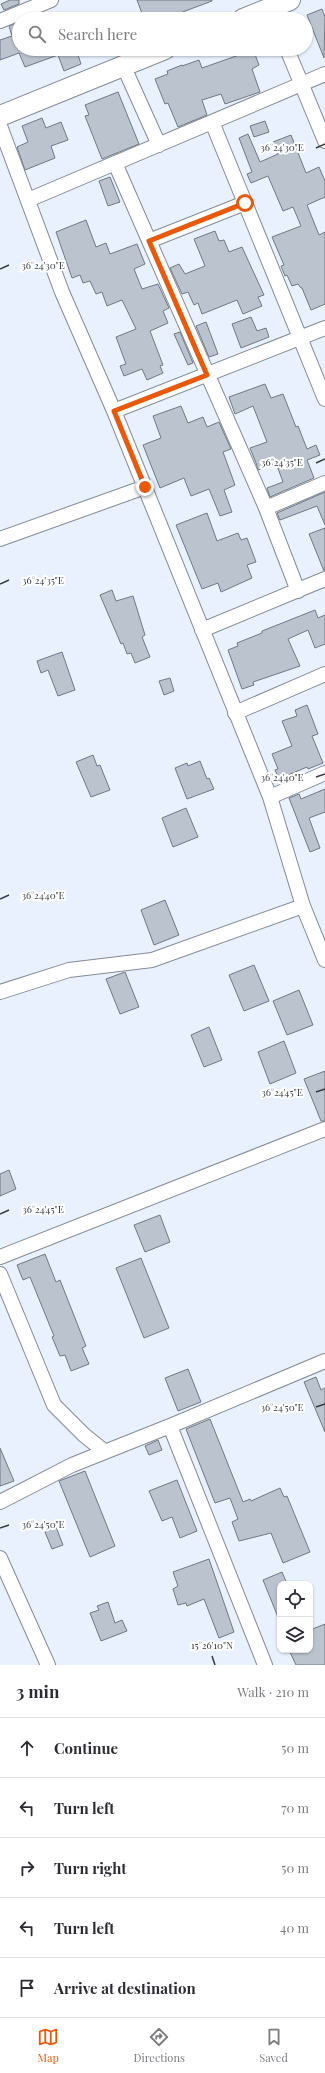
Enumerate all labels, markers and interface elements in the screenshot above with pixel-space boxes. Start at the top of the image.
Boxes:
search box [12,12,313,56]
icon: search [26,23,48,45]
text: Search here [58,24,137,44]
text: 36°24'30"E [260,140,304,154]
route start [236,194,254,212]
text: 36°24'30"E [21,258,65,272]
text: 36°24'35"E [261,455,303,469]
route end [136,478,154,496]
text: 36°24'35"E [22,573,64,587]
text: 36°24'40"E [260,770,304,784]
text: 36°24'40"E [21,888,65,902]
text: 36°24'45"E [261,1085,303,1099]
text: 36°24'45"E [22,1202,64,1216]
text: 36°24'50"E [260,1400,304,1414]
text: 36°24'50"E [21,1517,65,1531]
map controls [277,1581,313,1653]
button: locate [277,1581,313,1617]
button: layers [277,1617,313,1653]
text: 15°26'10"N [191,1638,233,1652]
text: 3 min [16,1680,59,1702]
text: Walk · 210 m [237,1683,309,1700]
icon: ahead [16,1737,38,1759]
text: Continue [54,1738,118,1758]
text: 50 m [281,1739,309,1756]
icon: left [16,1797,38,1819]
text: Turn left [54,1798,115,1818]
text: 70 m [281,1799,309,1816]
icon: right [16,1857,38,1879]
text: Turn right [54,1858,127,1878]
text: 50 m [281,1859,309,1876]
icon: left [16,1917,38,1939]
text: Turn left [54,1918,115,1938]
text: 40 m [280,1919,309,1936]
icon: arrive [16,1977,38,1999]
text: Arrive at destination [54,1978,196,1998]
tab: Map [37,2026,59,2065]
tab: Directions [133,2026,185,2065]
tab: Saved [259,2026,288,2065]

